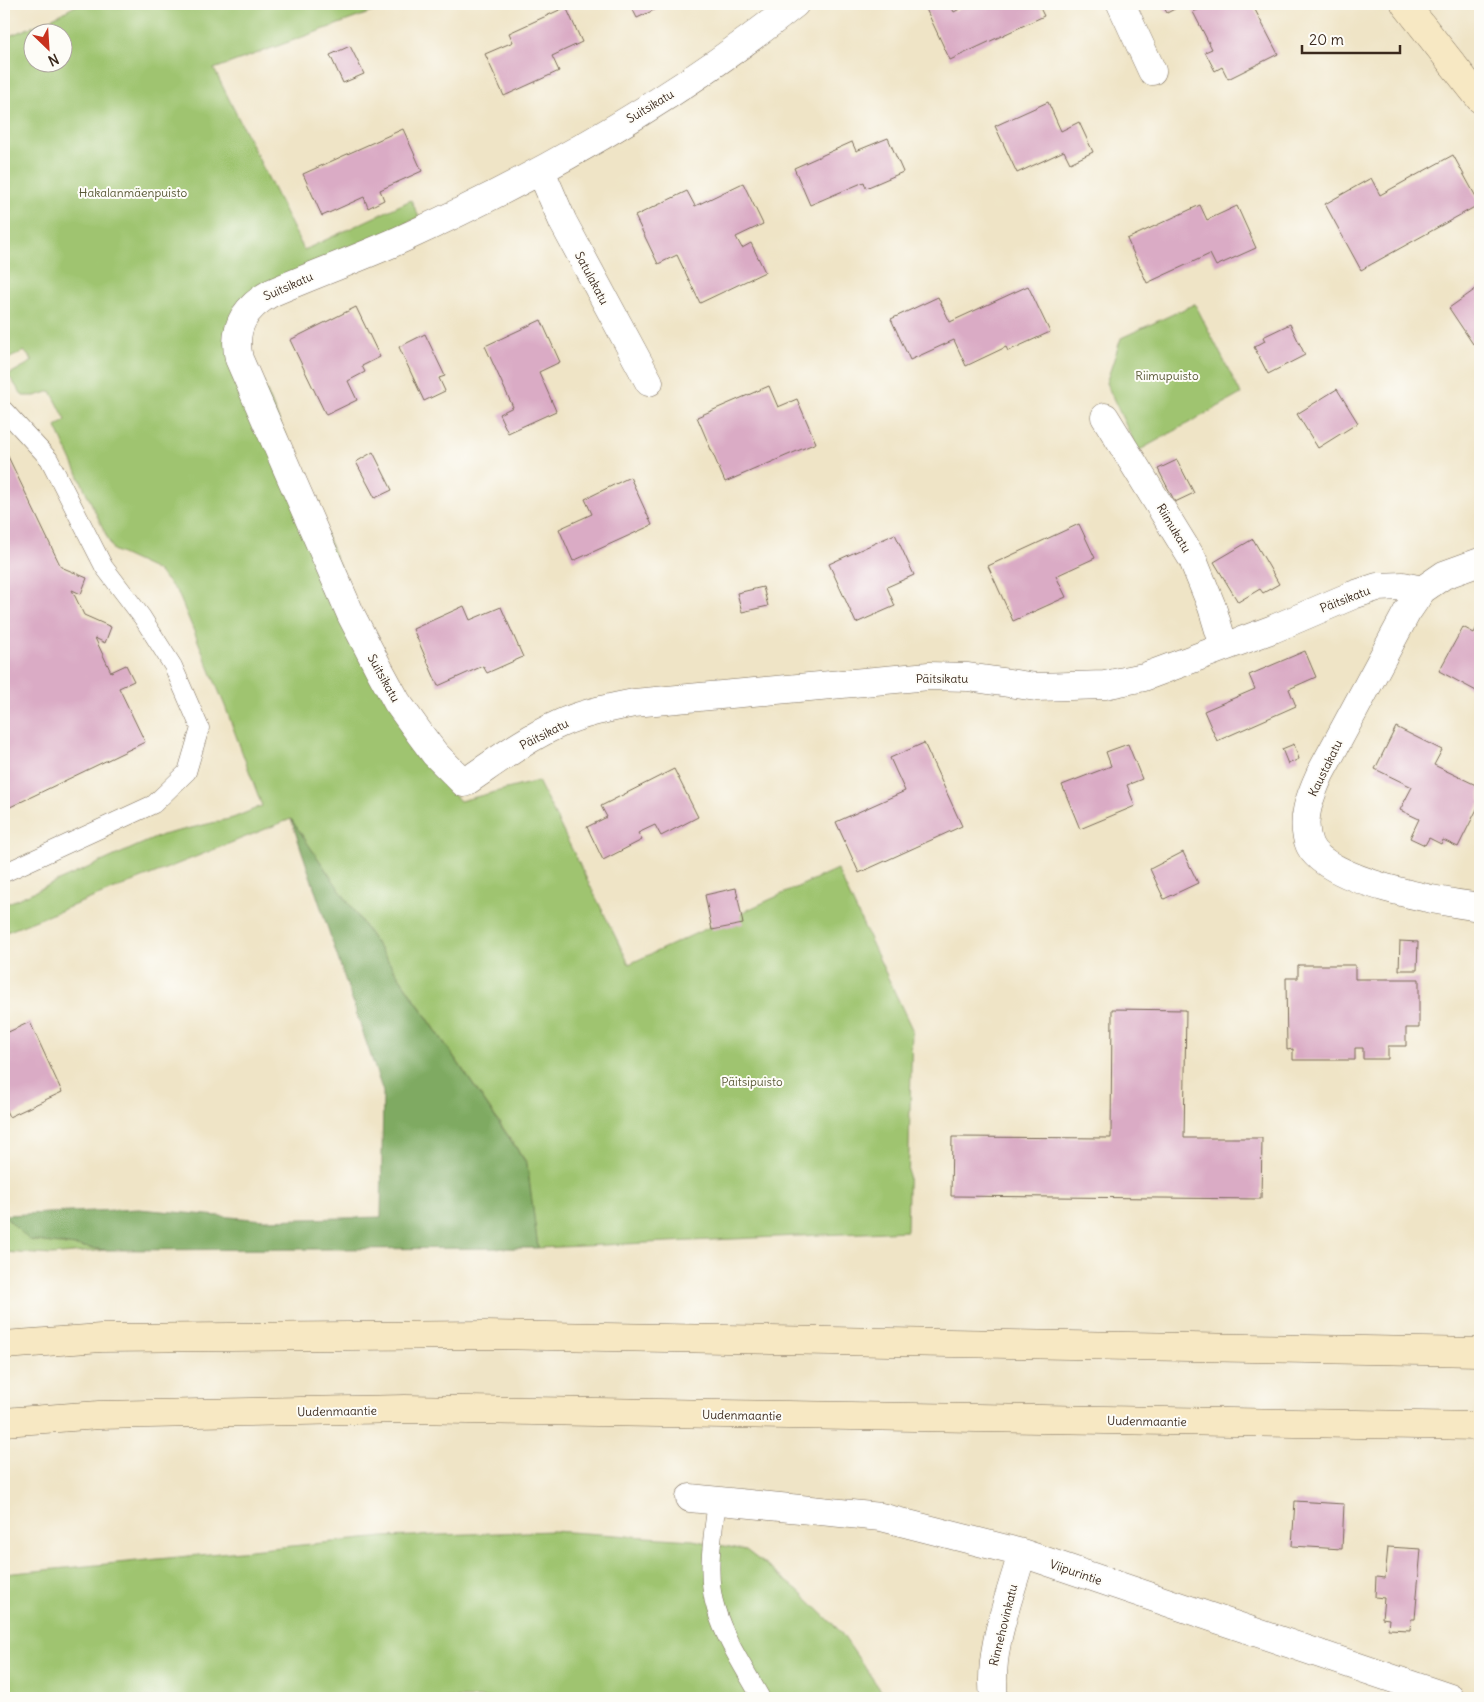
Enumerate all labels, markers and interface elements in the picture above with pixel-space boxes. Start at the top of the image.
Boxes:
north arrow [22,22,72,72]
scale bar [1302,22,1399,54]
text: 20 m [1309,30,1344,49]
text: N [45,50,62,70]
street label: Suitsikatu [624,86,676,126]
park label: Hakalanmäenpuisto [79,185,187,200]
street label: Satulakatu [572,249,612,307]
street label: Suitsikatu [261,268,315,304]
park label: Riimupuisto [1135,368,1199,383]
street label: Riimukatu [1154,501,1194,555]
street label: Päitsikatu [1318,583,1372,615]
street label: Suitsikatu [365,651,403,705]
street label: Päitsikatu [916,671,968,686]
street label: Päitsikatu [517,715,571,753]
street label: Kaustakatu [1305,737,1345,799]
park label: Päitsipuisto [721,1074,783,1089]
street label: Uudenmaantie [297,1403,377,1419]
street label: Uudenmaantie [702,1407,782,1423]
street label: Uudenmaantie [1107,1413,1187,1429]
street label: Viipurintie [1048,1556,1104,1588]
street label: Rinnehovinkatu [986,1583,1020,1667]

